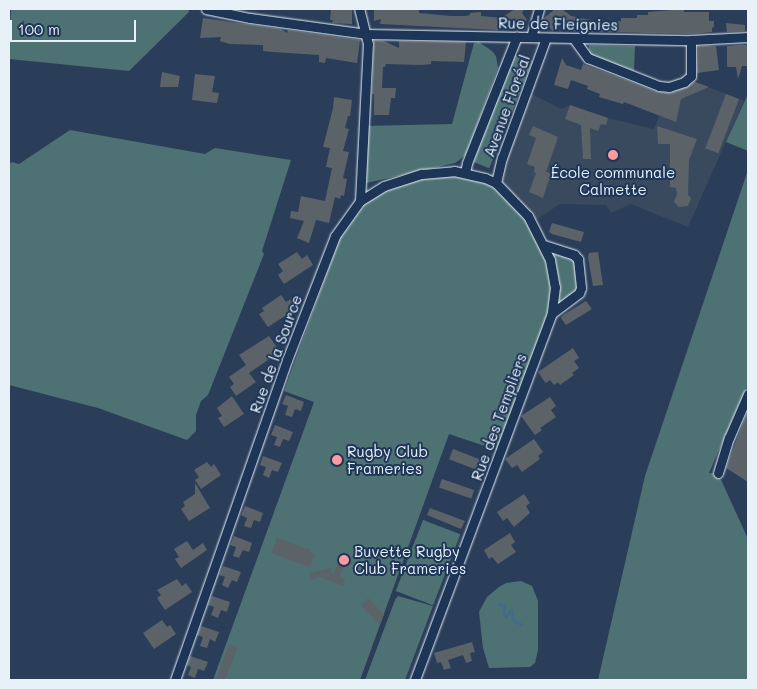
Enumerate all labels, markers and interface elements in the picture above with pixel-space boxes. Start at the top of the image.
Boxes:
scale bar [12,10,139,42]
street label: Rue de Fleignies [498,14,618,34]
text: 100 m [18,19,60,39]
street label: Avenue Floréal [480,52,534,160]
marker: École communale Calmette [607,149,619,161]
place label: École communale Calmette [551,163,675,198]
street label: Rue de la Source [246,292,306,416]
street label: Rue des Templiers [468,351,530,483]
place label: Rugby Club Frameries [347,442,428,477]
marker: Rugby Club Frameries [331,454,343,466]
place label: Buvette Rugby Club Frameries [354,542,466,577]
marker: Buvette Rugby Club Frameries [338,554,350,566]

